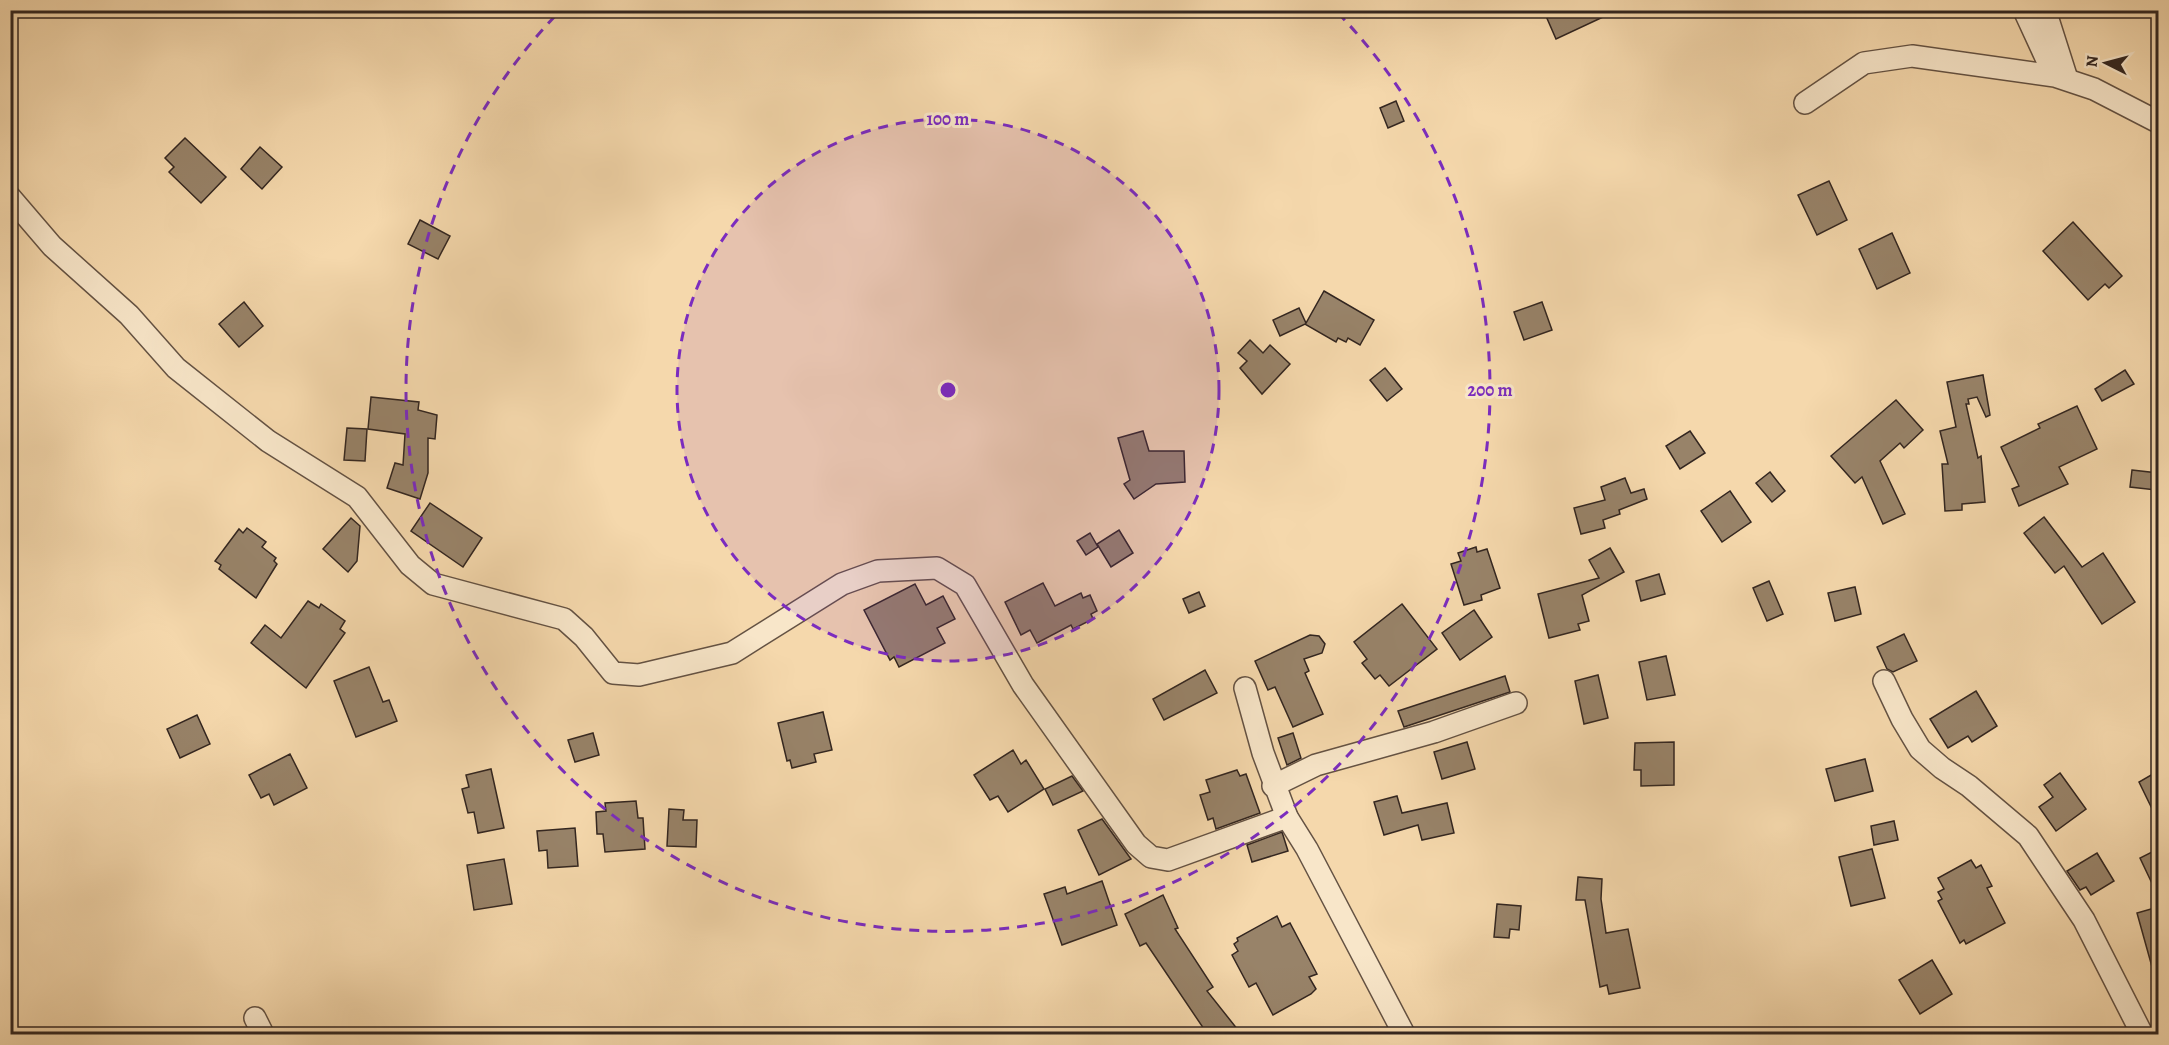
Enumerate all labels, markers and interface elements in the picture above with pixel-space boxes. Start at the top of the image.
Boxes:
north arrow [2076,33,2136,93]
text: N [2081,54,2104,68]
text: 100 m [927,107,969,131]
text: 200 m [1467,378,1513,402]
centre of rings [938,380,958,400]

